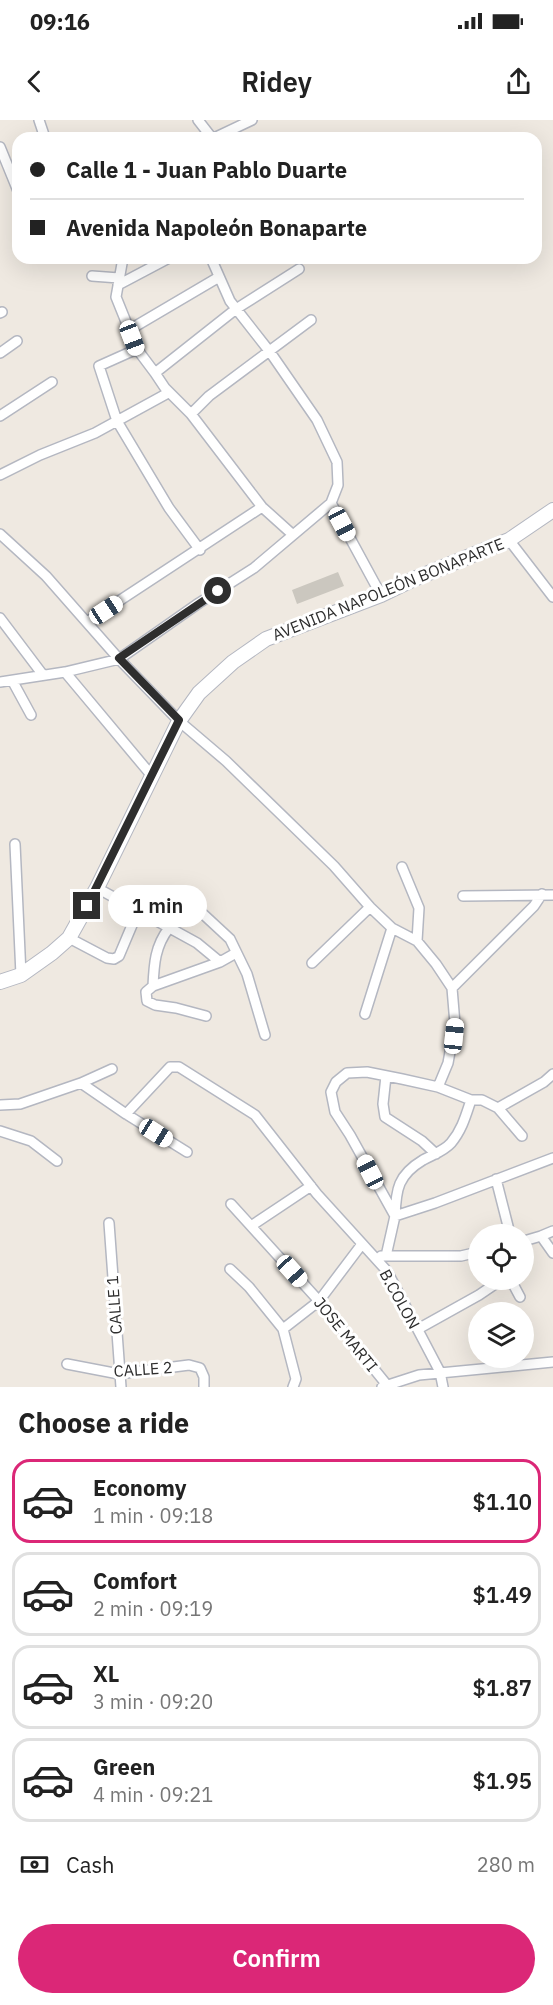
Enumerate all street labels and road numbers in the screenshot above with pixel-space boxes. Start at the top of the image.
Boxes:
street label: AVENIDA NAPOLEÓN BONAPARTE [269,532,507,645]
street label: B.COLON [375,1266,425,1332]
street label: CALLE 1 [102,1275,126,1335]
street label: JOSE MARTI [310,1293,382,1375]
street label: CALLE 2 [113,1357,173,1381]

